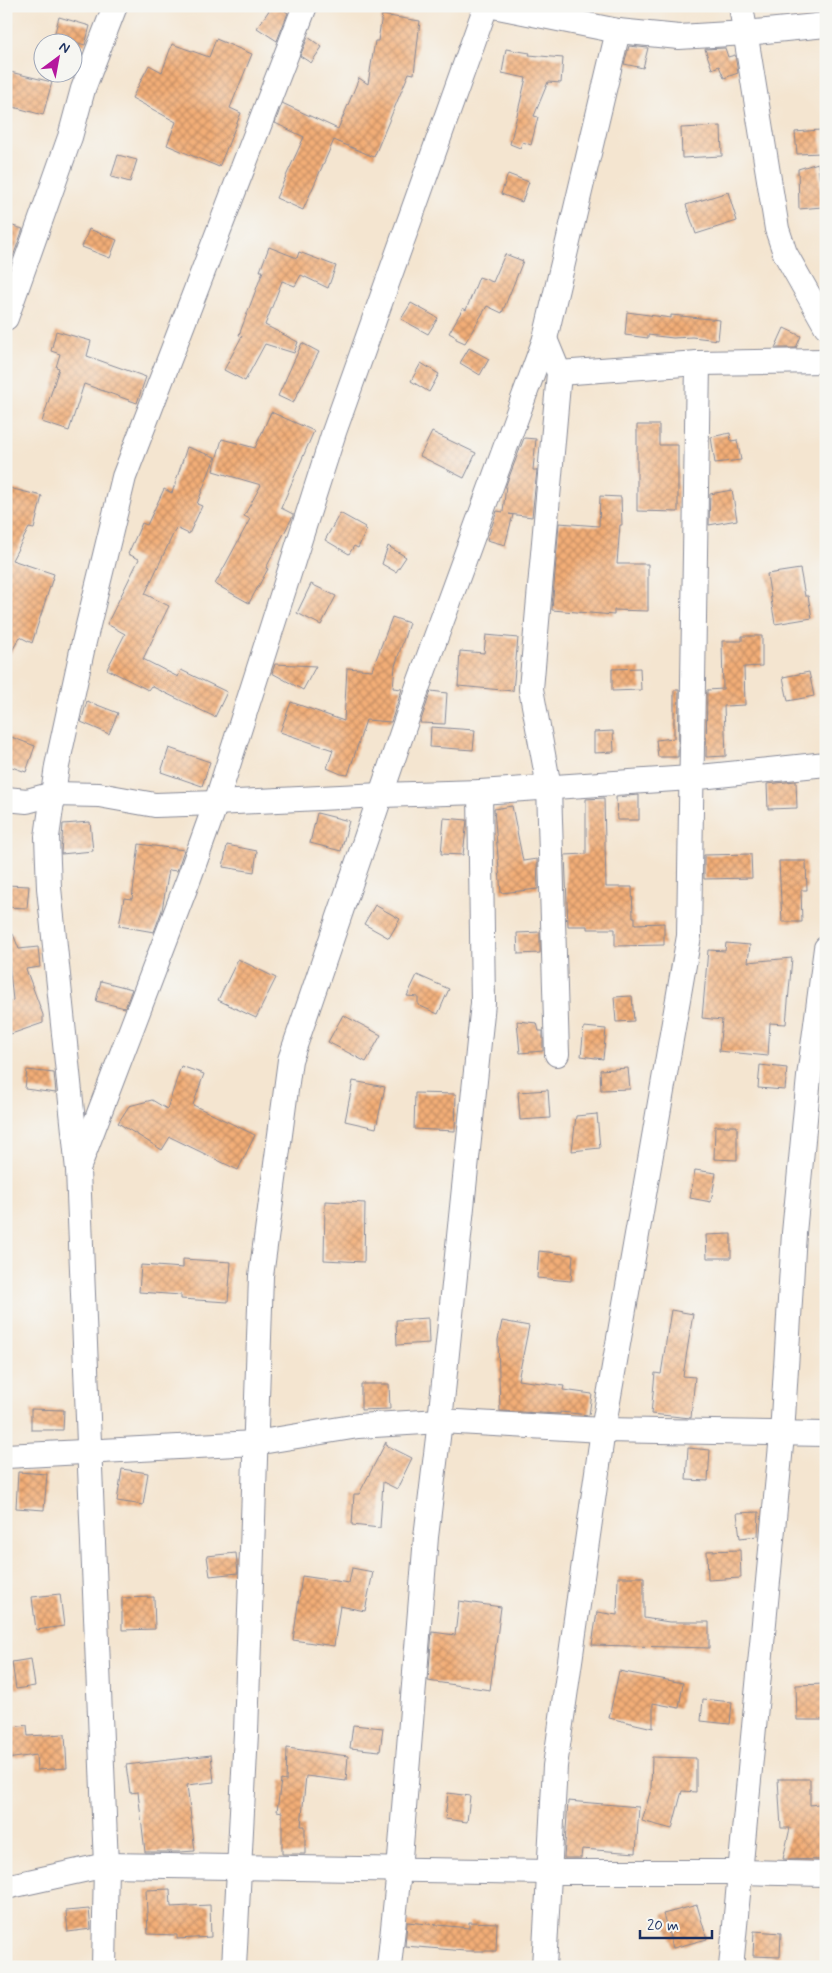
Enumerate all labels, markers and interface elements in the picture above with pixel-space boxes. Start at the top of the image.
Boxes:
north arrow [32,32,82,82]
text: N [56,38,73,58]
scale bar [640,1908,712,1940]
text: 20 m [647,1916,679,1936]

